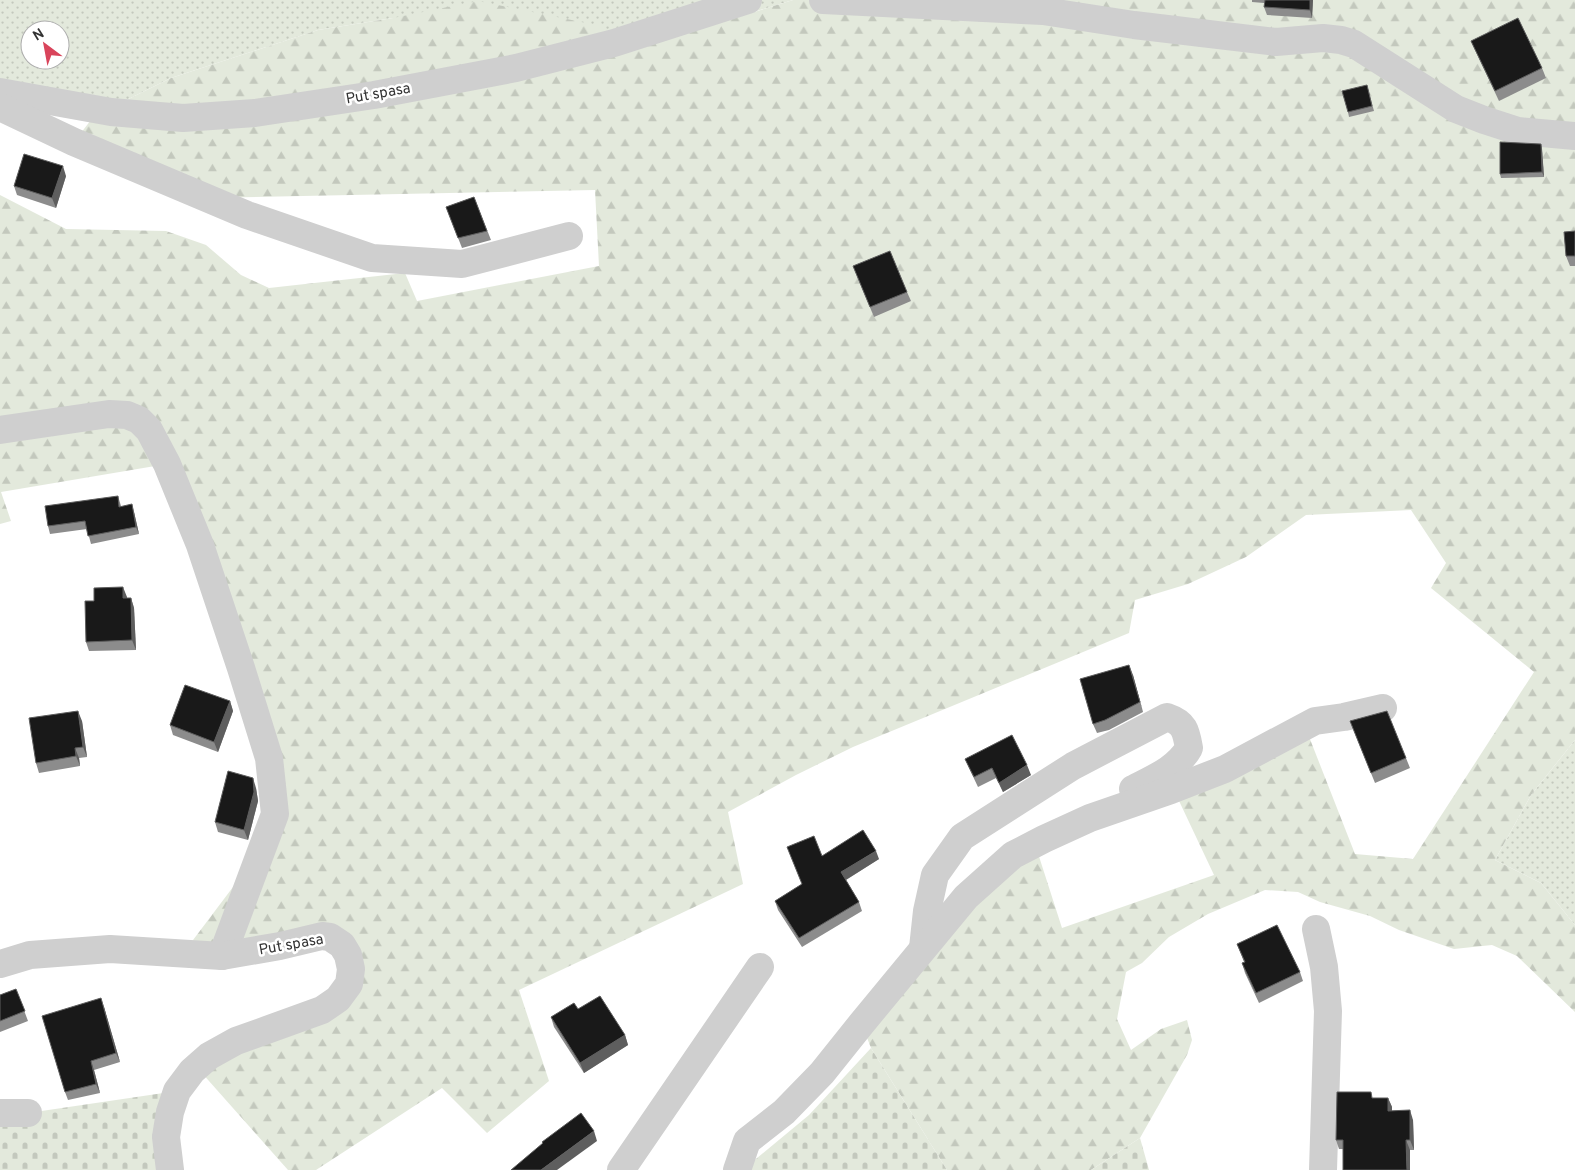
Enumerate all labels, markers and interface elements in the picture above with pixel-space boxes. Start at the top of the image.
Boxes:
north arrow [20,20,70,70]
text: N [30,25,48,45]
street label: Put spasa [344,79,412,109]
street label: Put spasa [257,930,325,960]

